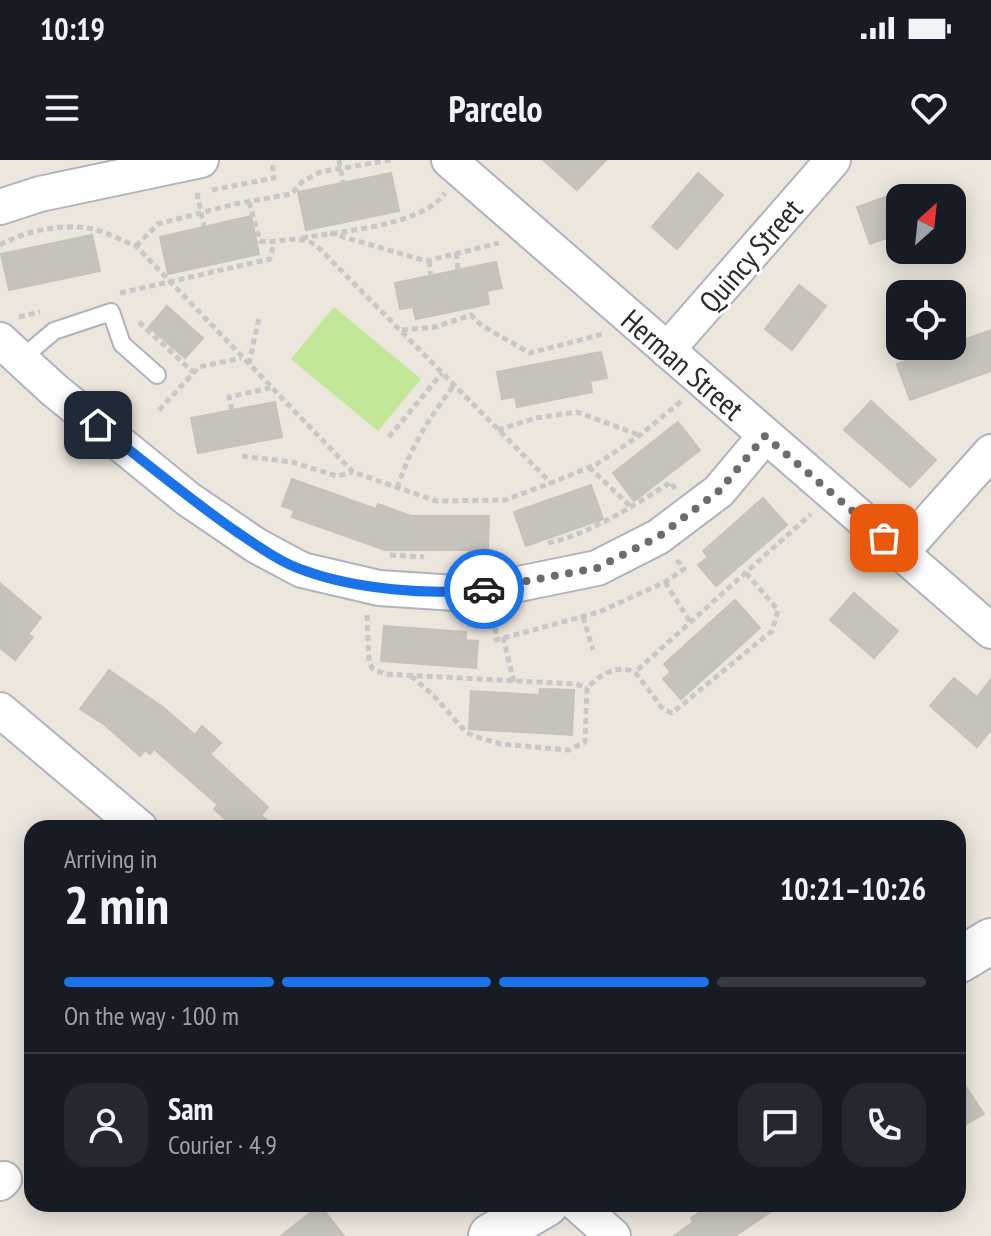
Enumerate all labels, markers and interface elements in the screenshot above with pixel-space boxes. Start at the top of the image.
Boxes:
text: 10:19 [40,9,105,48]
text: Parcelo [448,85,543,132]
icon: menu [40,86,84,130]
icon: heart [907,86,951,130]
north arrow [886,184,966,264]
map controls [886,184,966,360]
street label: Quincy Street [690,189,811,320]
button: locate [886,280,966,360]
street label: Herman Street [614,300,753,428]
pin [64,391,132,459]
icon: home [76,403,120,447]
pin [850,504,918,572]
icon: bag [862,516,906,560]
courier [444,549,524,629]
icon: car [462,567,506,611]
text: Arriving in [64,842,157,875]
text: 10:21–10:26 [780,869,926,908]
text: 2 min [64,871,169,938]
text: On the way · 100 m [64,999,239,1032]
button: person [64,1083,148,1167]
button: chat [738,1083,822,1167]
button: phone [842,1083,926,1167]
text: Sam [168,1089,213,1128]
text: Courier · 4.9 [168,1128,277,1161]

